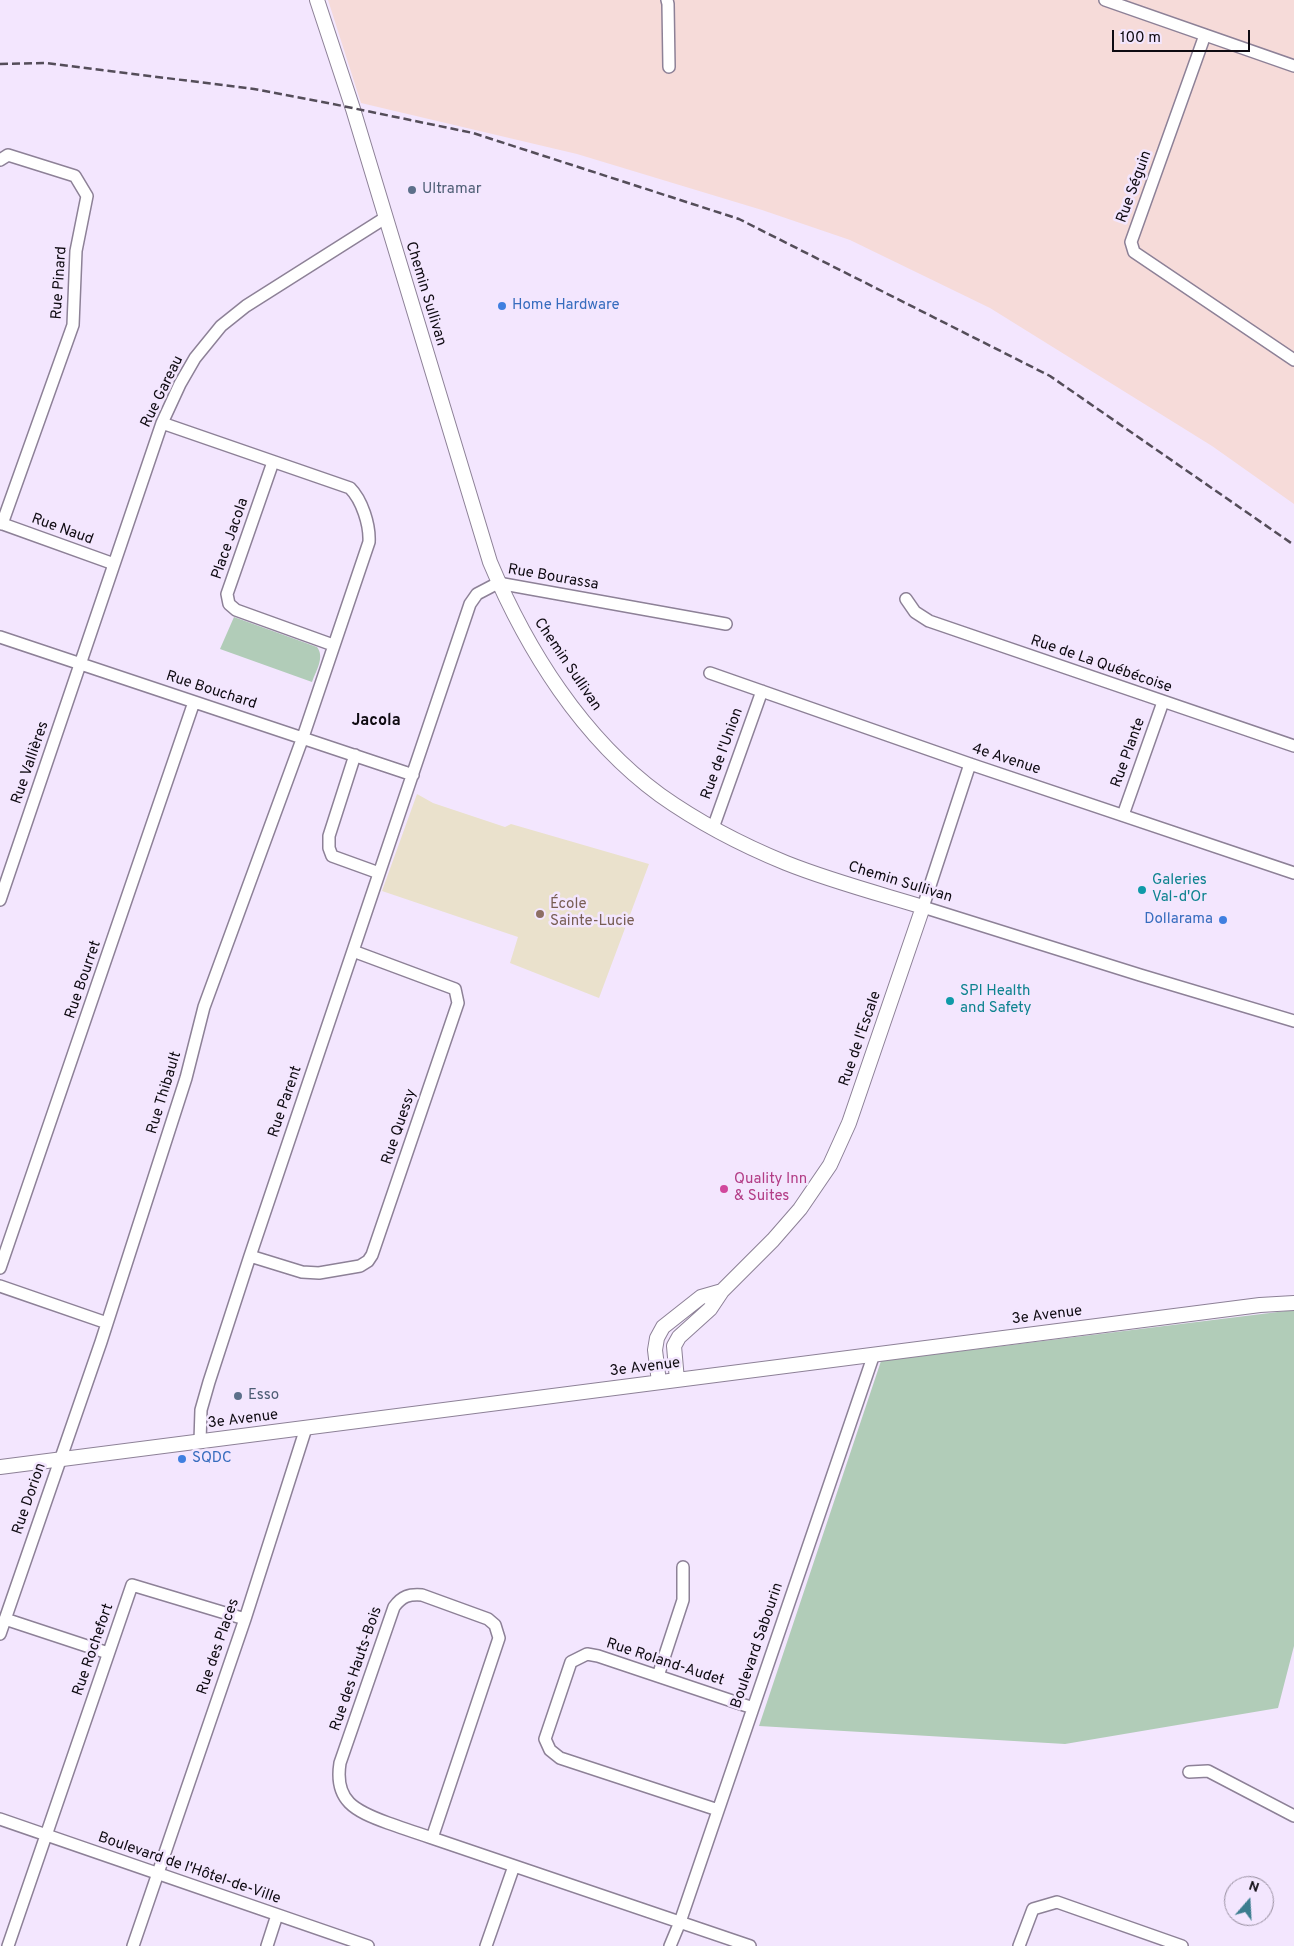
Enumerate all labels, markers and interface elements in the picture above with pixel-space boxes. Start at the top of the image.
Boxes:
scale bar [1114,20,1252,52]
text: 100 m [1120,29,1161,48]
street label: Rue Séguin [1114,148,1156,226]
place label: Ultramar [422,181,482,199]
marker: Ultramar [406,184,418,196]
street label: Chemin Sullivan [401,240,449,348]
street label: Rue Pinard [48,246,72,320]
place label: Home Hardware [512,297,620,315]
marker: Home Hardware [496,300,508,312]
street label: Rue Gareau [138,353,188,431]
street label: Place Jacola [209,496,253,582]
street label: Rue Naud [29,510,95,550]
street label: Rue Bourassa [506,561,600,595]
street label: Chemin Sullivan [529,615,605,715]
street label: Rue de La Québécoise [1028,632,1174,698]
street label: Rue Bouchard [163,668,259,714]
street label: Rue de l'Union [698,706,748,802]
district label: Jacola [351,712,401,732]
street label: Rue Plante [1108,716,1150,790]
street label: Rue Vallières [8,719,54,807]
street label: 4e Avenue [969,740,1043,780]
street label: Chemin Sullivan [846,859,954,907]
place label: Galeries Val-d'Or [1152,872,1207,907]
marker: Galeries Val-d'Or [1136,884,1148,896]
place label: École Sainte-Lucie [550,896,635,931]
marker: École Sainte-Lucie [534,908,546,920]
place label: Dollarama [1144,911,1213,929]
marker: Dollarama [1217,914,1229,926]
street label: Rue Bourret [62,939,106,1021]
place label: SPI Health and Safety [960,983,1031,1018]
street label: Rue de l'Escale [836,989,886,1089]
marker: SPI Health and Safety [944,995,956,1007]
street label: Rue Thibault [144,1050,186,1136]
street label: Rue Parent [265,1064,307,1140]
street label: Rue Quessy [379,1087,421,1167]
place label: Quality Inn & Suites [734,1171,807,1206]
marker: Quality Inn & Suites [718,1183,730,1195]
street label: 3e Avenue [1011,1303,1083,1329]
street label: 3e Avenue [609,1355,681,1381]
place label: Esso [248,1387,279,1405]
marker: Esso [232,1390,244,1402]
street label: 3e Avenue [207,1407,279,1433]
place label: SQDC [192,1450,232,1468]
marker: SQDC [176,1453,188,1465]
street label: Rue Dorion [9,1461,51,1537]
street label: Boulevard Sabourin [728,1581,788,1711]
street label: Rue des Places [194,1596,244,1698]
street label: Rue Rochefort [70,1601,118,1699]
street label: Rue des Hauts-Bois [327,1604,387,1734]
street label: Rue Roland-Audet [604,1635,726,1691]
street label: Boulevard de l'Hôtel-de-Ville [95,1829,283,1909]
north arrow [1224,1876,1274,1926]
text: N [1246,1878,1261,1897]

